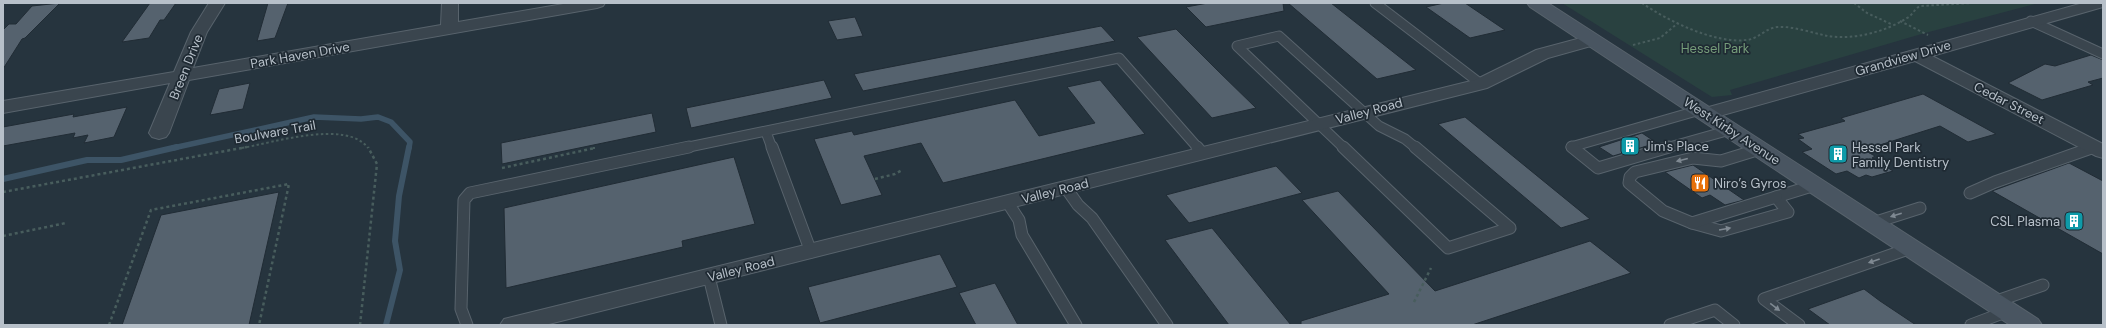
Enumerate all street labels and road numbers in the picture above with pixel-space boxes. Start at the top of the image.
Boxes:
street label: Breen Drive [165,32,207,102]
street label: Grandview Drive [1853,36,1953,80]
street label: Park Haven Drive [249,38,351,72]
street label: Cedar Street [1971,78,2047,128]
street label: West Kirby Avenue [1680,93,1784,169]
street label: Valley Road [1334,94,1404,128]
street label: Boulware Trail [233,116,317,148]
street label: Valley Road [1020,174,1090,208]
street label: Valley Road [706,252,776,286]

